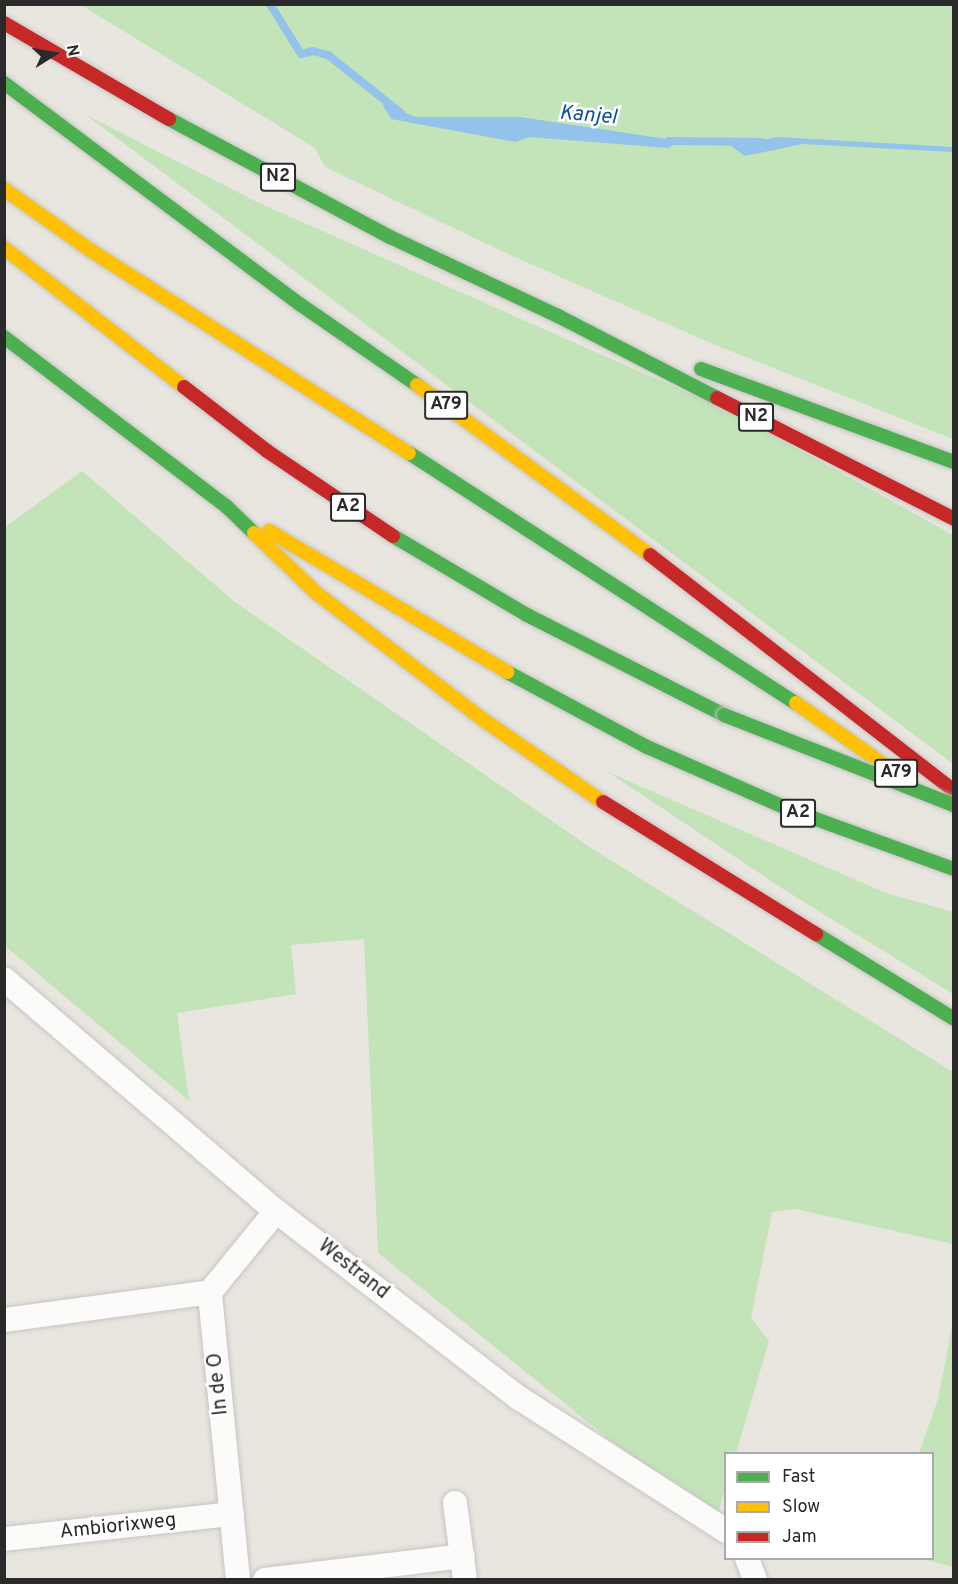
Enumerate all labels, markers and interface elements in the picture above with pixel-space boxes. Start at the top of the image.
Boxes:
north arrow [24,24,84,84]
text: N [61,43,83,58]
water label: Kanjel [558,101,618,131]
road number: N2 [260,162,296,192]
road number: A79 [424,390,468,420]
road number: N2 [738,402,774,432]
road number: A2 [330,492,366,522]
road number: A79 [874,758,918,788]
road number: A2 [780,798,816,828]
street label: Westrand [313,1235,393,1305]
street label: In de O [204,1351,234,1417]
legend [724,1452,934,1560]
text: Fast [782,1466,815,1489]
text: Slow [782,1496,820,1519]
street label: Ambiorixweg [58,1509,178,1545]
text: Jam [782,1526,817,1549]

